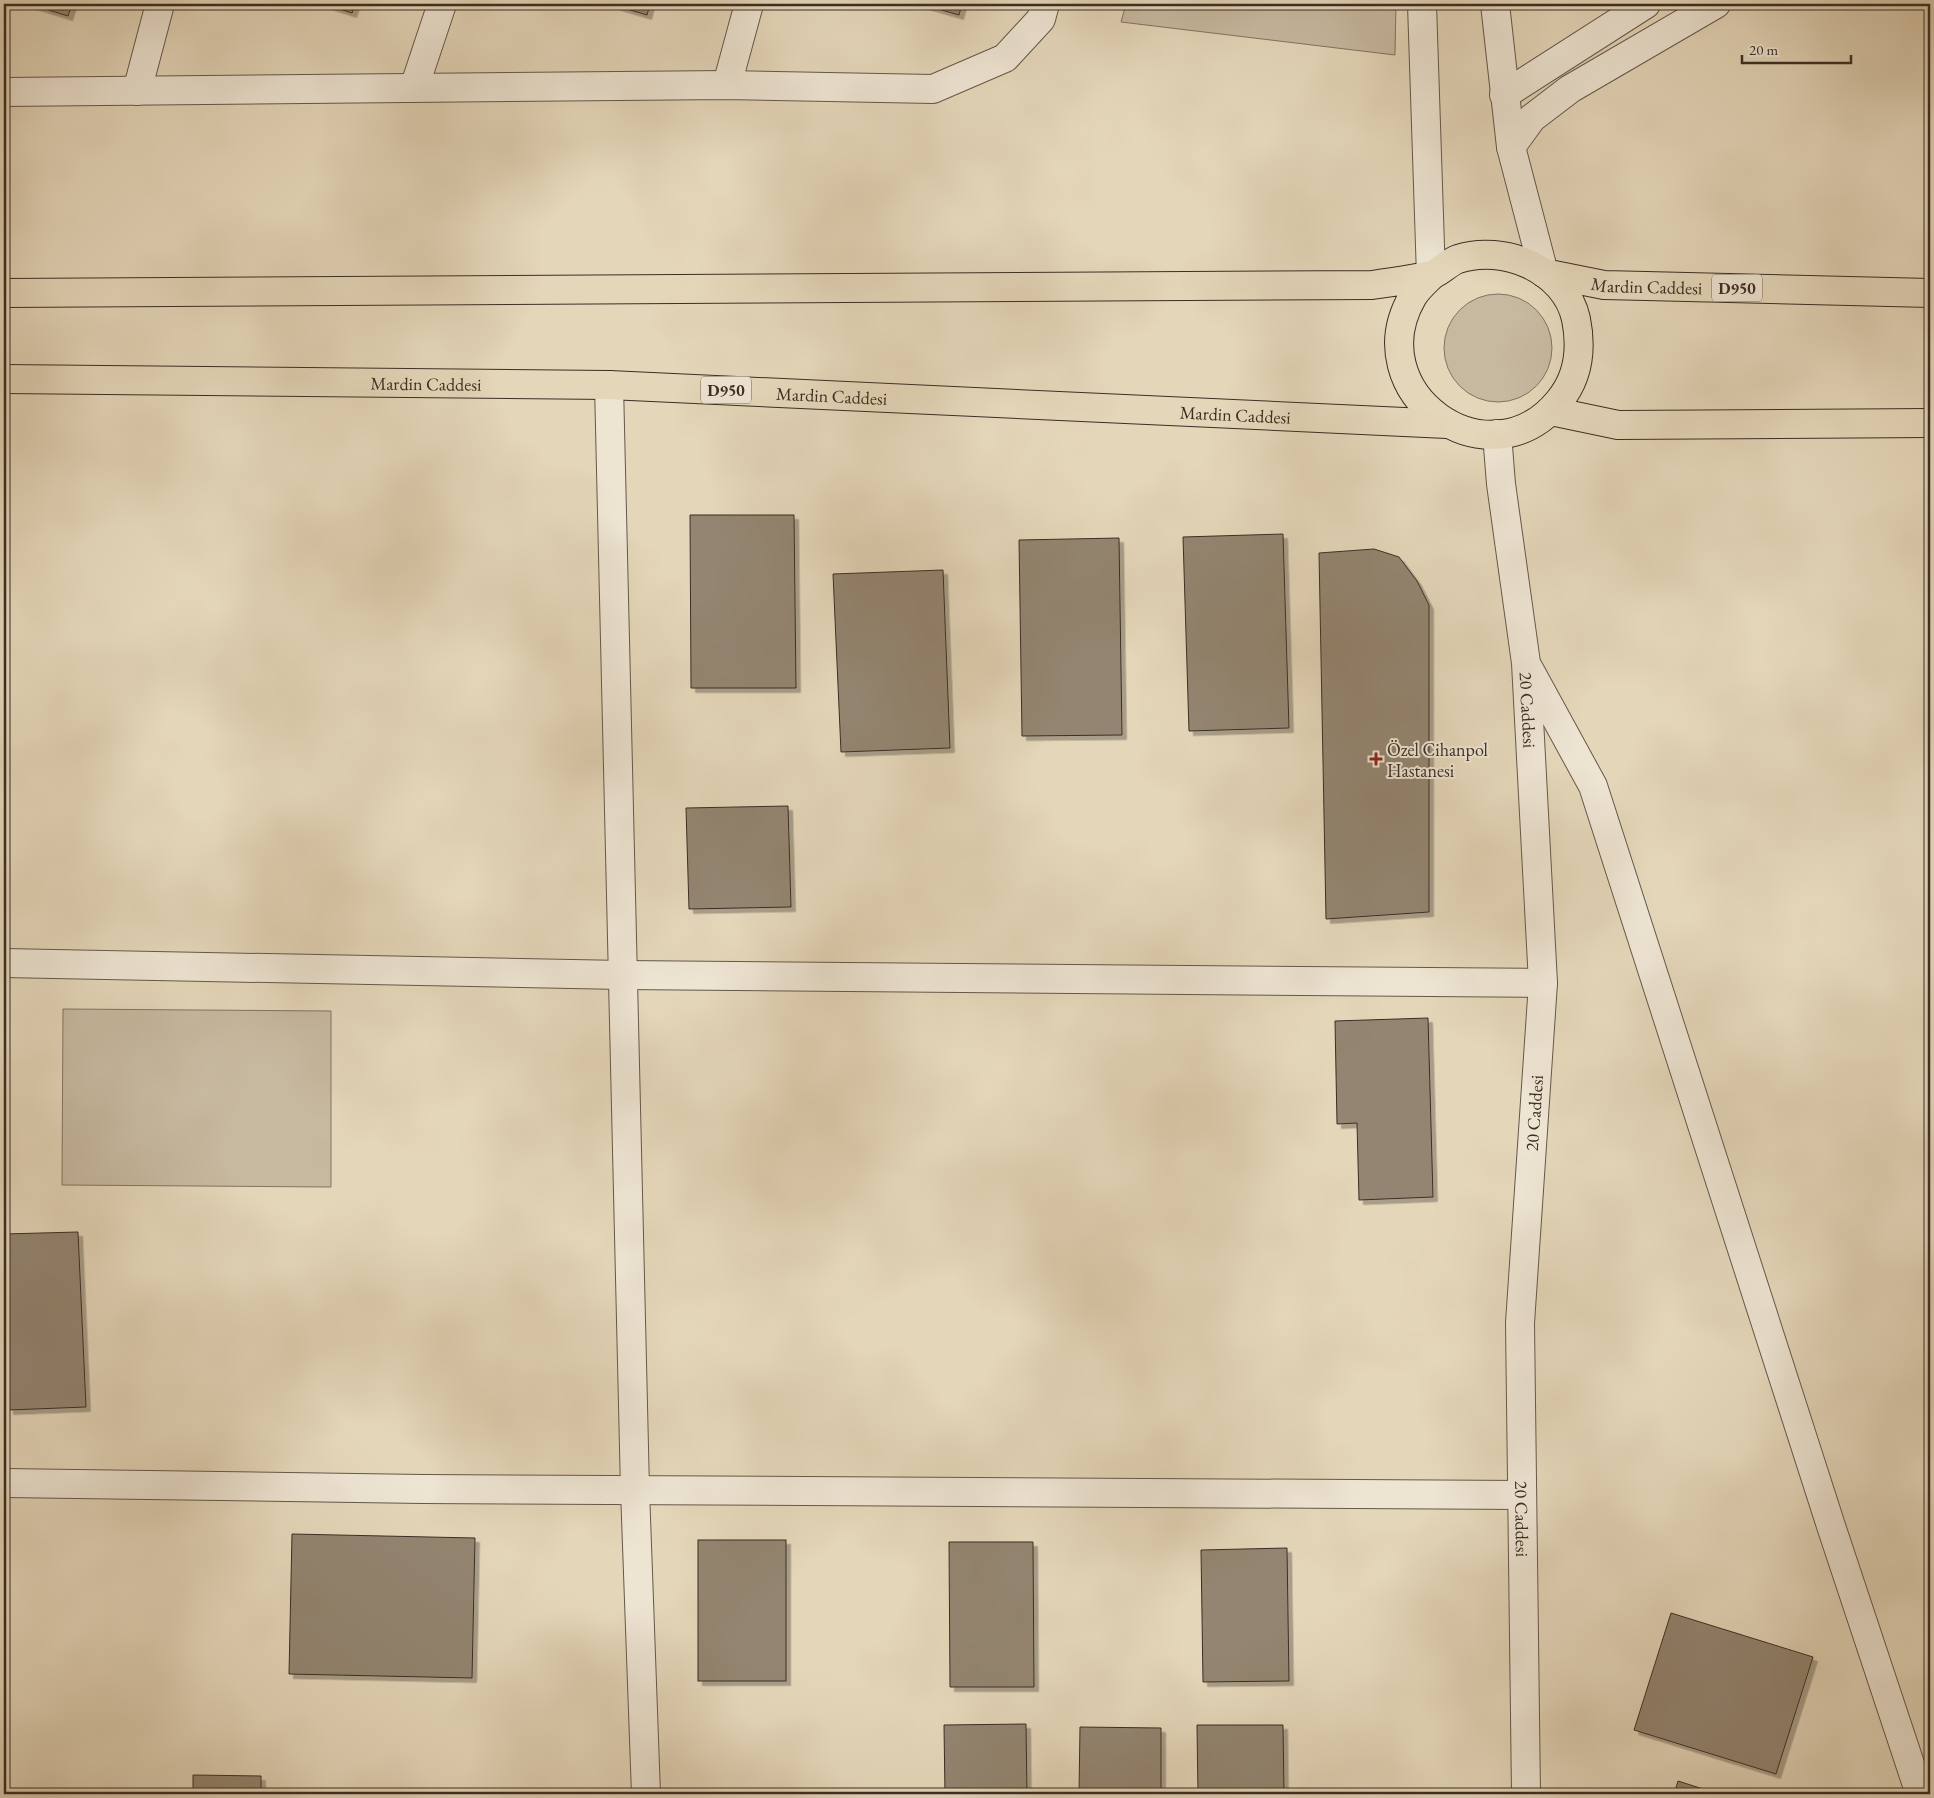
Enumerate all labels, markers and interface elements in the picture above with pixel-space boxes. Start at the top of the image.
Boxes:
scale bar [1742,32,1850,64]
text: 20 m [1749,40,1778,59]
street label: Mardin Caddesi [1589,271,1703,299]
road number: D950 [1712,274,1762,302]
street label: Mardin Caddesi [370,371,482,395]
road number: D950 [701,376,751,404]
street label: Mardin Caddesi [776,381,888,409]
street label: Mardin Caddesi [1179,400,1292,428]
street label: 20 Caddesi [1515,671,1542,749]
place label: Özel Cihanpol Hastanesi [1387,738,1488,782]
marker: Özel Cihanpol Hastanesi [1369,752,1383,766]
street label: 20 Caddesi [1520,1074,1548,1152]
street label: 20 Caddesi [1511,1481,1534,1558]

